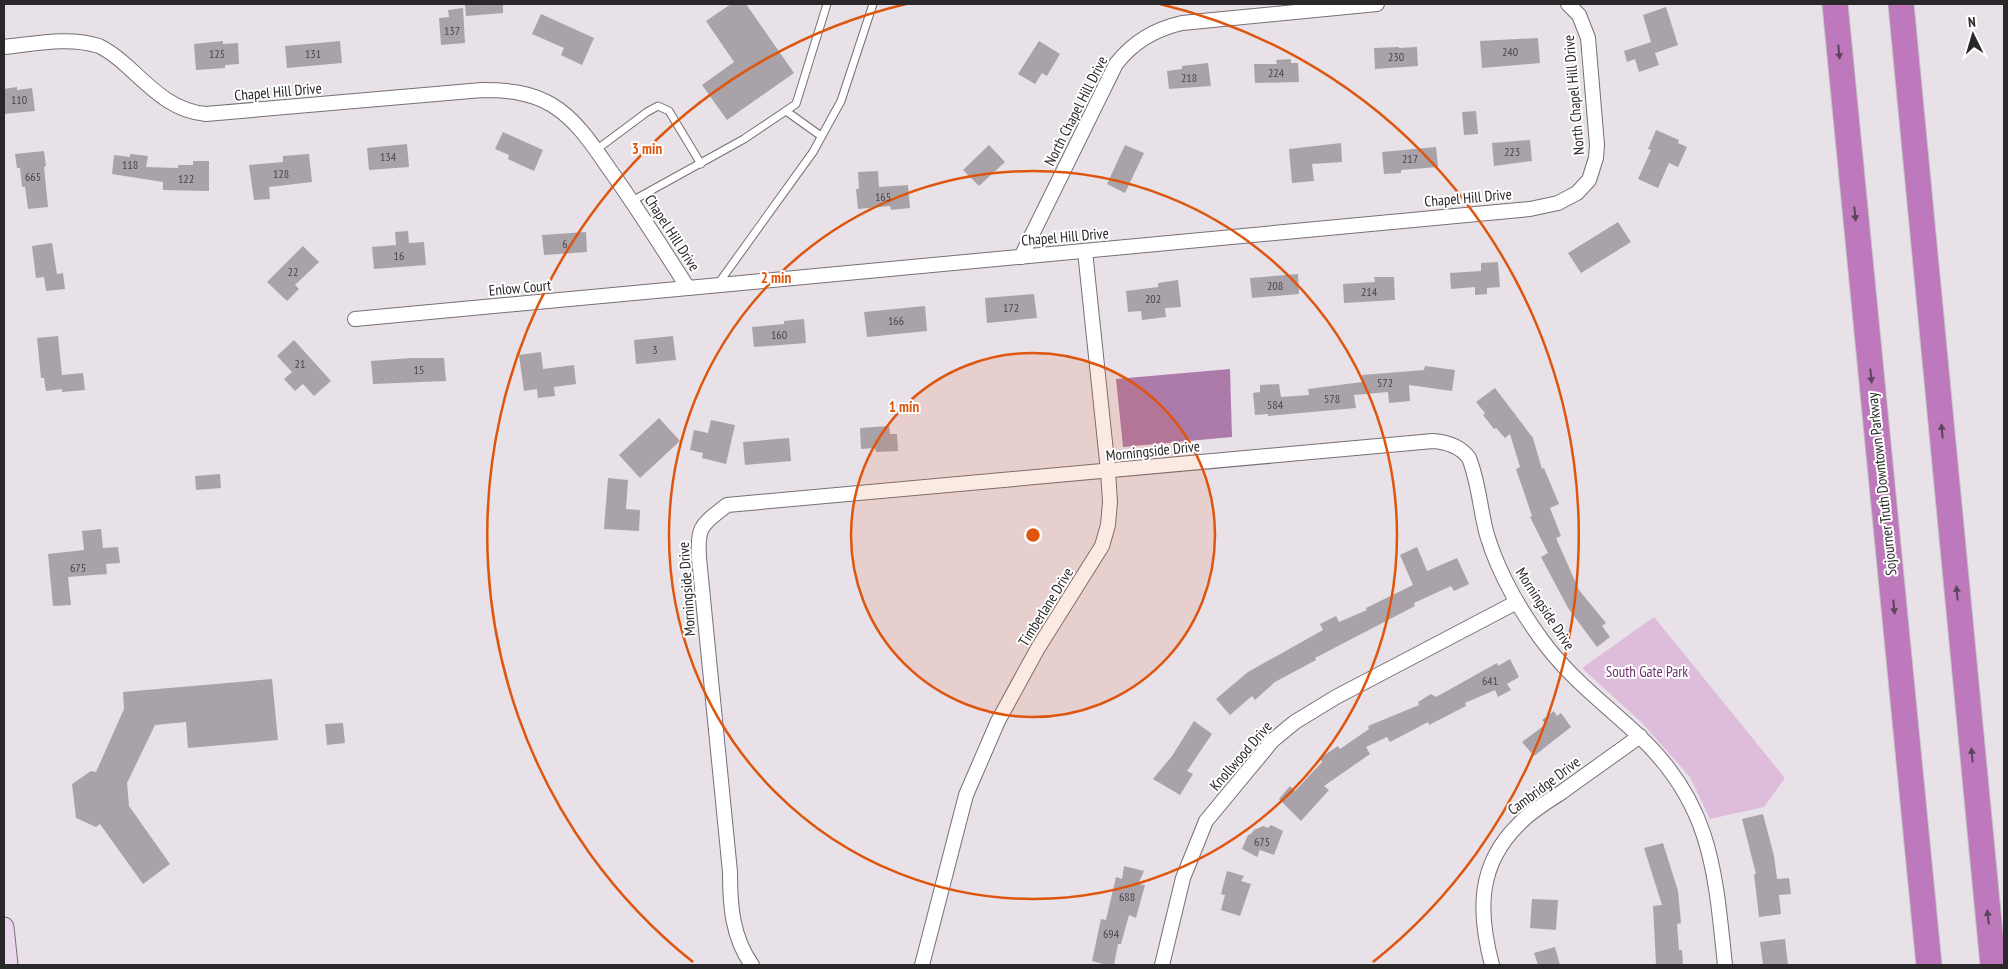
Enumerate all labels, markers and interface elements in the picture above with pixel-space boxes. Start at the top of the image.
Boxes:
north arrow [1948,10,1998,60]
text: N [1967,13,1976,31]
house number: 137 [444,23,460,38]
street label: North Chapel Hill Drive [1559,34,1588,156]
house number: 240 [1502,44,1518,59]
one-way arrow [1836,45,1844,61]
house number: 125 [209,46,225,61]
house number: 131 [305,46,321,61]
house number: 230 [1388,49,1404,64]
street label: North Chapel Hill Drive [1040,53,1111,169]
house number: 224 [1268,65,1285,80]
house number: 218 [1181,70,1197,85]
street label: Chapel Hill Drive [233,78,322,105]
house number: 110 [11,92,27,107]
text: 3 min [632,139,662,158]
house number: 223 [1504,144,1520,159]
house number: 134 [380,149,397,164]
house number: 217 [1402,151,1418,166]
house number: 118 [122,157,138,172]
house number: 128 [273,166,289,181]
house number: 665 [25,169,41,184]
house number: 122 [178,171,194,186]
street label: Chapel Hill Drive [1423,184,1512,211]
house number: 165 [875,189,891,204]
street label: Chapel Hill Drive [641,191,704,275]
one-way arrow [1852,206,1860,222]
street label: Chapel Hill Drive [1020,223,1109,250]
house number: 6 [562,236,568,251]
house number: 16 [394,248,404,263]
house number: 22 [288,264,298,279]
text: 2 min [761,268,791,287]
street label: Enlow Court [488,275,552,300]
house number: 208 [1267,278,1283,293]
house number: 214 [1361,284,1378,299]
house number: 202 [1145,291,1161,306]
house number: 172 [1003,300,1019,315]
house number: 166 [888,313,904,328]
house number: 160 [771,327,787,342]
house number: 3 [652,342,658,357]
house number: 21 [295,356,305,371]
house number: 15 [414,362,424,377]
one-way arrow [1868,368,1876,384]
house number: 572 [1377,375,1393,390]
house number: 578 [1324,391,1340,406]
street label: Sojourner Truth Downtown Parkway [1862,391,1901,577]
text: 1 min [889,397,919,416]
house number: 584 [1267,397,1284,412]
one-way arrow [1937,423,1945,439]
street label: Morningside Drive [1105,436,1201,465]
centre of rings [1024,526,1042,544]
street label: Morningside Drive [674,541,699,637]
house number: 675 [70,560,86,575]
street label: Timberlane Drive [1014,564,1077,650]
street label: Morningside Drive [1512,564,1579,654]
one-way arrow [1953,585,1961,601]
one-way arrow [1890,599,1898,615]
park label: South Gate Park [1606,662,1688,681]
house number: 641 [1482,673,1498,688]
street label: Knollwood Drive [1205,717,1276,794]
one-way arrow [1968,747,1976,763]
street label: Cambridge Drive [1504,752,1584,819]
house number: 675 [1254,834,1270,849]
house number: 688 [1119,889,1135,904]
one-way arrow [1984,908,1992,924]
house number: 694 [1103,926,1120,941]

